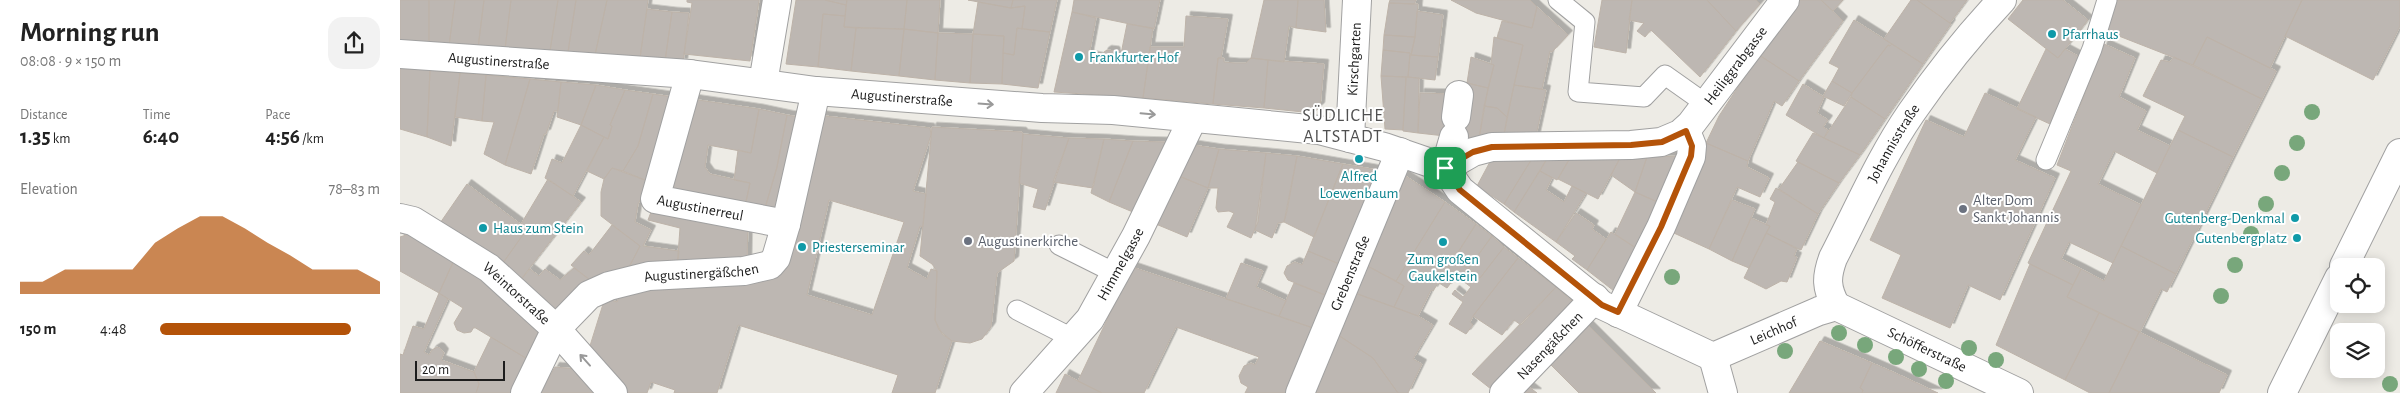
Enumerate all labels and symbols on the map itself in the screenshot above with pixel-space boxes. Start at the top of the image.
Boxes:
street label: Kirschgarten [1345,22,1364,96]
street label: Heiliggrabgasse [1701,24,1770,108]
place label: Pfarrhaus [2062,27,2119,42]
marker: Pfarrhaus [2046,28,2058,40]
street label: Augustinerstraße [447,50,550,72]
place label: Frankfurter Hof [1089,50,1180,65]
marker: Frankfurter Hof [1073,51,1085,63]
street label: Augustinerstraße [851,87,953,109]
one-way arrow [977,99,993,108]
street label: Johannisstraße [1865,101,1923,185]
district label: SÜDLICHE ALTSTADT [1302,105,1384,146]
one-way arrow [1140,109,1156,119]
pin [1424,147,1466,189]
marker: Alfred Loewenbaum [1353,153,1365,165]
place label: Alfred Loewenbaum [1319,169,1399,201]
street label: Augustinerreul [656,193,745,224]
place label: Alter Dom Sankt Johannis [1973,193,2059,225]
marker: Alter Dom Sankt Johannis [1957,203,1969,215]
place label: Gutenberg-Denkmal [2165,211,2285,226]
marker: Gutenberg-Denkmal [2289,212,2301,224]
place label: Haus zum Stein [493,221,584,236]
marker: Haus zum Stein [477,222,489,234]
street label: Himmelgasse [1095,225,1147,303]
place label: Gutenbergplatz [2195,231,2287,246]
marker: Gutenbergplatz [2291,232,2303,244]
street label: Grebenstraße [1328,233,1373,313]
place label: Augustinerkirche [978,234,1078,249]
marker: Augustinerkirche [962,235,974,247]
marker: Zum großen Gaukelstein [1437,236,1449,248]
place label: Priesterseminar [812,240,904,255]
marker: Priesterseminar [796,241,808,253]
place label: Zum großen Gaukelstein [1407,252,1479,284]
street label: Weintorstraße [480,259,553,328]
street label: Augustinergäßchen [642,261,760,285]
street label: Nasengäßchen [1514,309,1586,383]
street label: Leichhof [1748,314,1801,348]
street label: Schöfferstraße [1885,325,1969,375]
one-way arrow [579,354,591,367]
scale bar [415,358,505,381]

